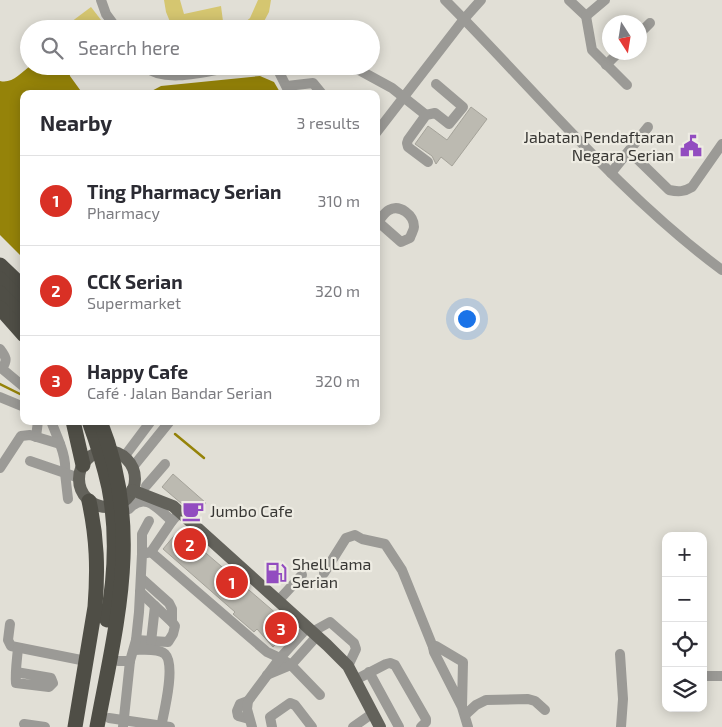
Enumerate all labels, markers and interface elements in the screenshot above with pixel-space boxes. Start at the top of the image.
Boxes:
north arrow [602,15,647,60]
search box [20,20,380,75]
icon: search [38,34,66,62]
text: Search here [78,36,180,59]
text: Nearby [40,110,112,135]
text: 3 results [297,113,360,132]
place label: Jabatan Pendaftaran Negara Serian [523,127,674,164]
public building icon: Jabatan Pendaftaran Negara Serian [678,133,704,159]
text: Ting Pharmacy Serian [87,180,282,203]
text: 1 [53,191,59,210]
text: 310 m [318,191,360,210]
text: Pharmacy [87,203,160,222]
text: CCK Serian [87,270,183,293]
text: 2 [51,281,61,300]
text: 320 m [315,281,360,300]
text: Supermarket [87,293,181,312]
your location [454,306,480,332]
text: Happy Cafe [87,360,188,383]
text: 3 [51,371,61,390]
text: 320 m [315,371,360,390]
text: Café · Jalan Bandar Serian [87,383,272,402]
cafe icon: Jumbo Cafe [180,498,206,524]
place label: Jumbo Cafe [210,501,293,520]
pin: 2 [174,525,206,563]
map controls [662,532,707,712]
button: + [662,532,707,577]
place label: Shell Lama Serian [292,554,371,591]
fuel station icon: Shell Lama Serian [263,560,289,586]
pin: 1 [216,563,248,601]
button: − [662,577,707,622]
pin: 3 [265,609,297,647]
button: locate [662,622,707,667]
button: layers [662,667,707,712]

